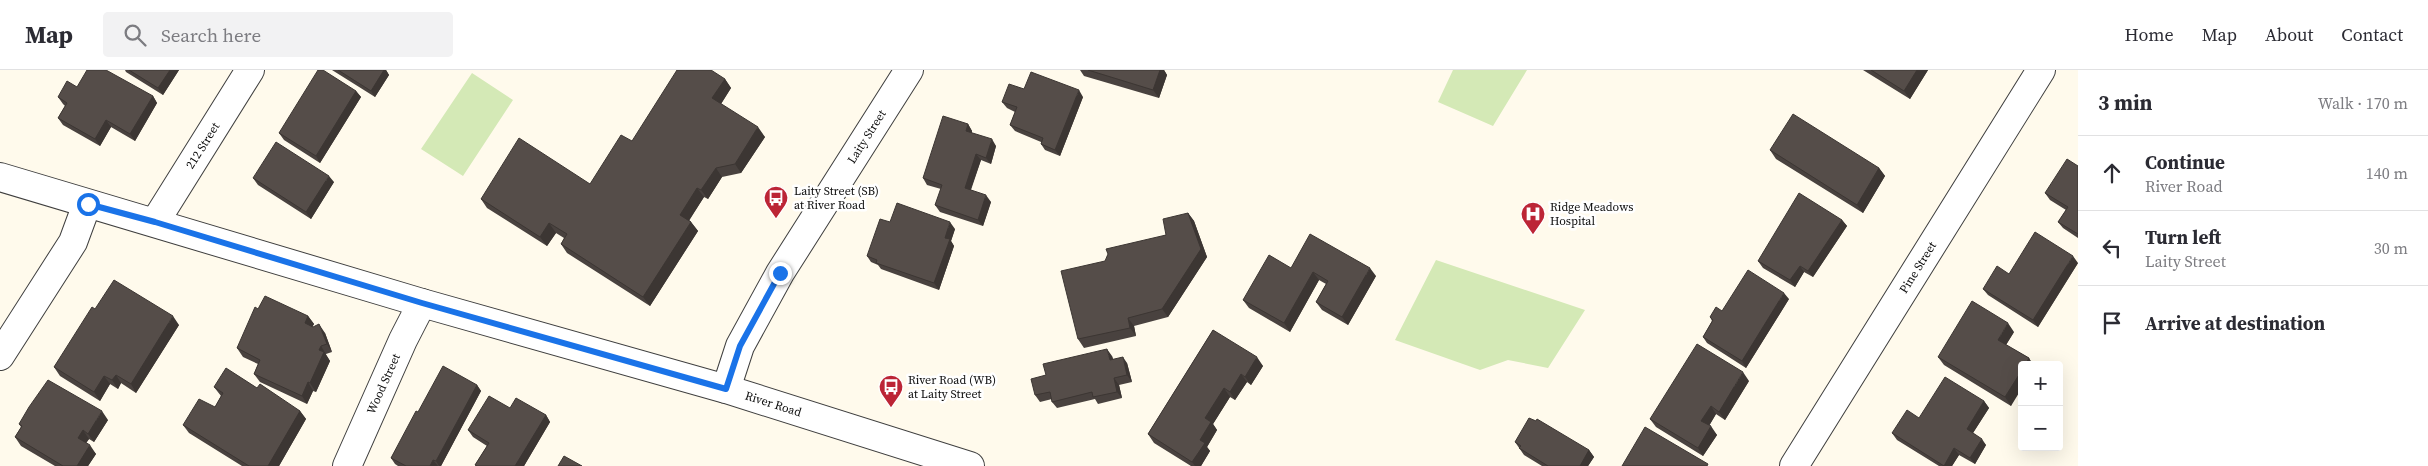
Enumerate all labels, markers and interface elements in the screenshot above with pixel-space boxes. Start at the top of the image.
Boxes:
search box [103,12,453,57]
text: Map [25,18,73,51]
icon: search [121,21,149,49]
text: Search here [161,22,261,48]
text: Home [2125,22,2174,47]
text: Map [2202,22,2237,47]
text: About [2265,22,2313,47]
text: Contact [2341,22,2403,47]
text: 3 min [2098,88,2153,117]
text: Walk · 170 m [2318,92,2408,114]
street label: Laity Street [844,107,890,167]
street label: 212 Street [182,119,223,172]
text: Continue [2145,149,2225,175]
icon: ahead [2098,159,2126,187]
text: 140 m [2366,162,2408,184]
text: River Road [2145,175,2223,197]
place label: Laity Street (SB) at River Road [794,183,879,213]
bus stop icon: Laity Street (SB) at River Road [763,185,789,219]
route start [77,193,100,216]
place label: Ridge Meadows Hospital [1550,199,1633,229]
hospital icon: Ridge Meadows Hospital [1520,201,1546,235]
text: Turn left [2145,224,2221,250]
icon: left [2098,234,2126,262]
text: 30 m [2374,237,2408,259]
street label: Pine Street [1896,239,1940,296]
text: Laity Street [2145,250,2226,272]
route end [769,262,792,285]
icon: arrive [2098,309,2126,337]
text: Arrive at destination [2145,310,2325,336]
street label: Wood Street [363,351,404,417]
map controls [2018,361,2063,451]
button: + [2018,361,2063,406]
place label: River Road (WB) at Laity Street [908,372,996,402]
bus stop icon: River Road (WB) at Laity Street [878,374,904,408]
street label: River Road [743,388,804,420]
button: − [2018,406,2063,451]

